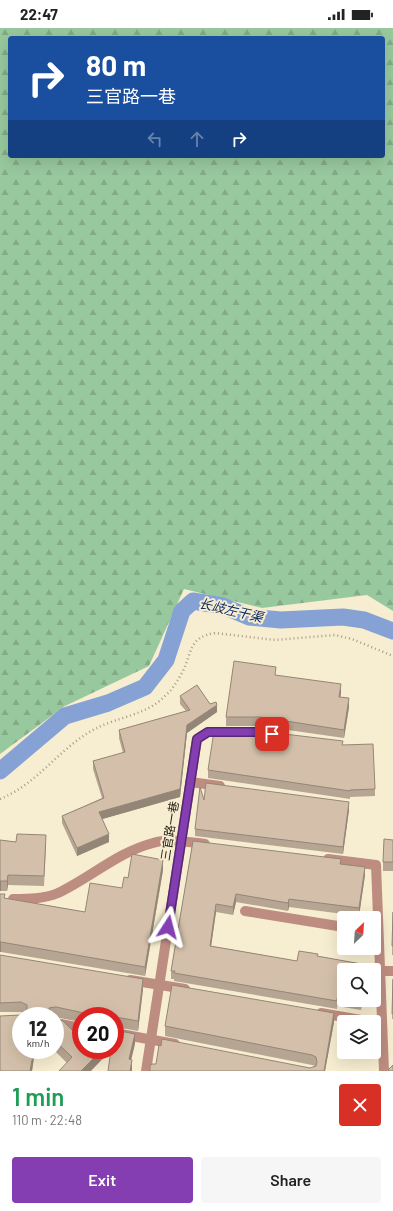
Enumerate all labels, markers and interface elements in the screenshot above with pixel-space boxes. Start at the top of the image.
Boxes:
text: 22:47 [20,5,58,23]
text: 80 m [86,48,146,82]
icon: right [20,52,72,104]
text: 三官路一巷 [86,85,176,107]
icon: left [144,128,166,150]
icon: ahead [186,128,208,150]
icon: right [228,128,250,150]
water label: 长歧左干渠 [198,595,266,626]
pin [255,717,289,751]
icon: arrive [261,723,283,745]
street label: 三官路一巷 [157,800,181,862]
position arrow [147,906,189,948]
north arrow [337,911,381,955]
map controls [337,911,381,1059]
button: search [337,963,381,1007]
speed limit sign: 20 [72,1007,124,1059]
button: layers [337,1015,381,1059]
text: 12 [29,1016,47,1040]
text: km/h [27,1037,49,1049]
text: 1 min [12,1082,64,1111]
button: close [339,1084,381,1126]
text: 110 m · 22:48 [12,1112,82,1128]
button: Exit [12,1157,193,1203]
button: Share [201,1157,381,1203]

